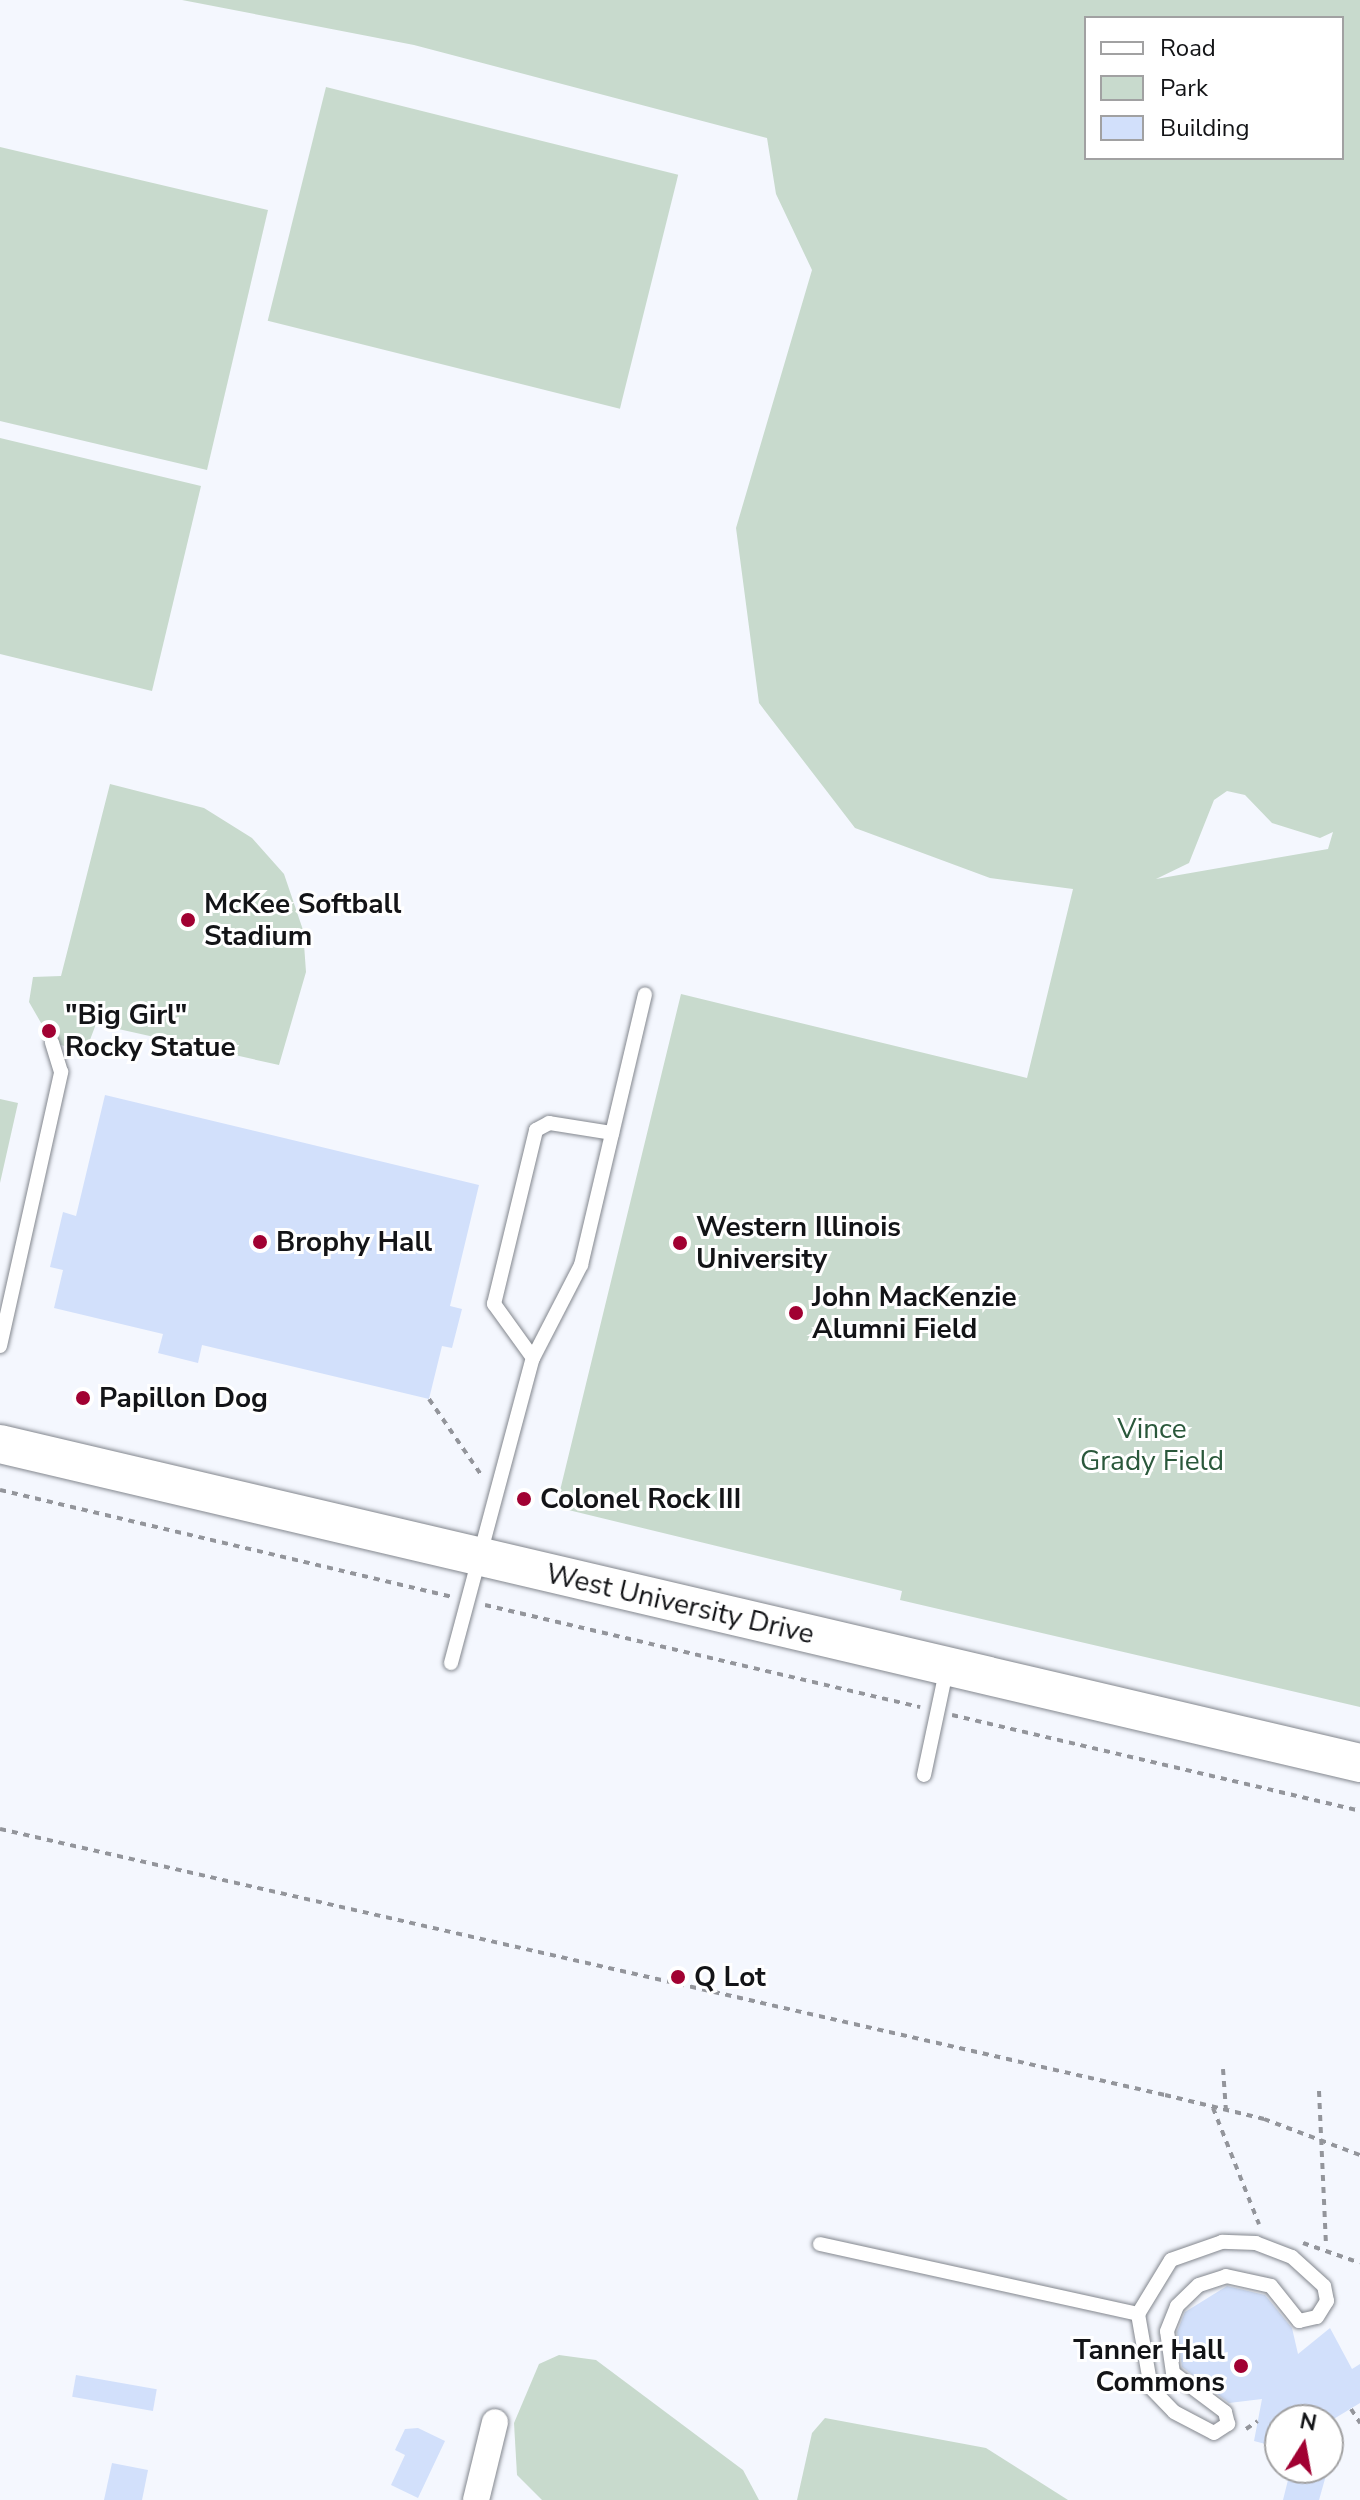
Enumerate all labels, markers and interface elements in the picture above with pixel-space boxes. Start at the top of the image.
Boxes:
legend [1084,16,1344,160]
text: Road [1160,32,1216,64]
text: Park [1160,72,1208,104]
text: Building [1160,112,1250,144]
place label: McKee Softball Stadium [204,887,401,953]
marker: McKee Softball Stadium [179,911,197,929]
place label: "Big Girl" Rocky Statue [65,998,236,1064]
marker: "Big Girl" Rocky Statue [40,1022,58,1040]
place label: Western Illinois University [696,1210,901,1276]
place label: Brophy Hall [276,1225,432,1259]
marker: Brophy Hall [251,1233,269,1251]
marker: Western Illinois University [671,1234,689,1252]
place label: John MacKenzie Alumni Field [812,1280,1017,1346]
marker: John MacKenzie Alumni Field [787,1304,805,1322]
place label: Papillon Dog [99,1381,268,1415]
marker: Papillon Dog [74,1389,92,1407]
park label: Vince Grady Field [1080,1412,1224,1478]
place label: Colonel Rock III [540,1482,741,1516]
marker: Colonel Rock III [515,1490,533,1508]
street label: West University Drive [543,1557,817,1651]
place label: Q Lot [694,1960,766,1994]
marker: Q Lot [669,1968,687,1986]
place label: Tanner Hall Commons [1073,2333,1225,2399]
marker: Tanner Hall Commons [1232,2357,1250,2375]
north arrow [1264,2404,1344,2484]
text: N [1297,2406,1319,2439]

